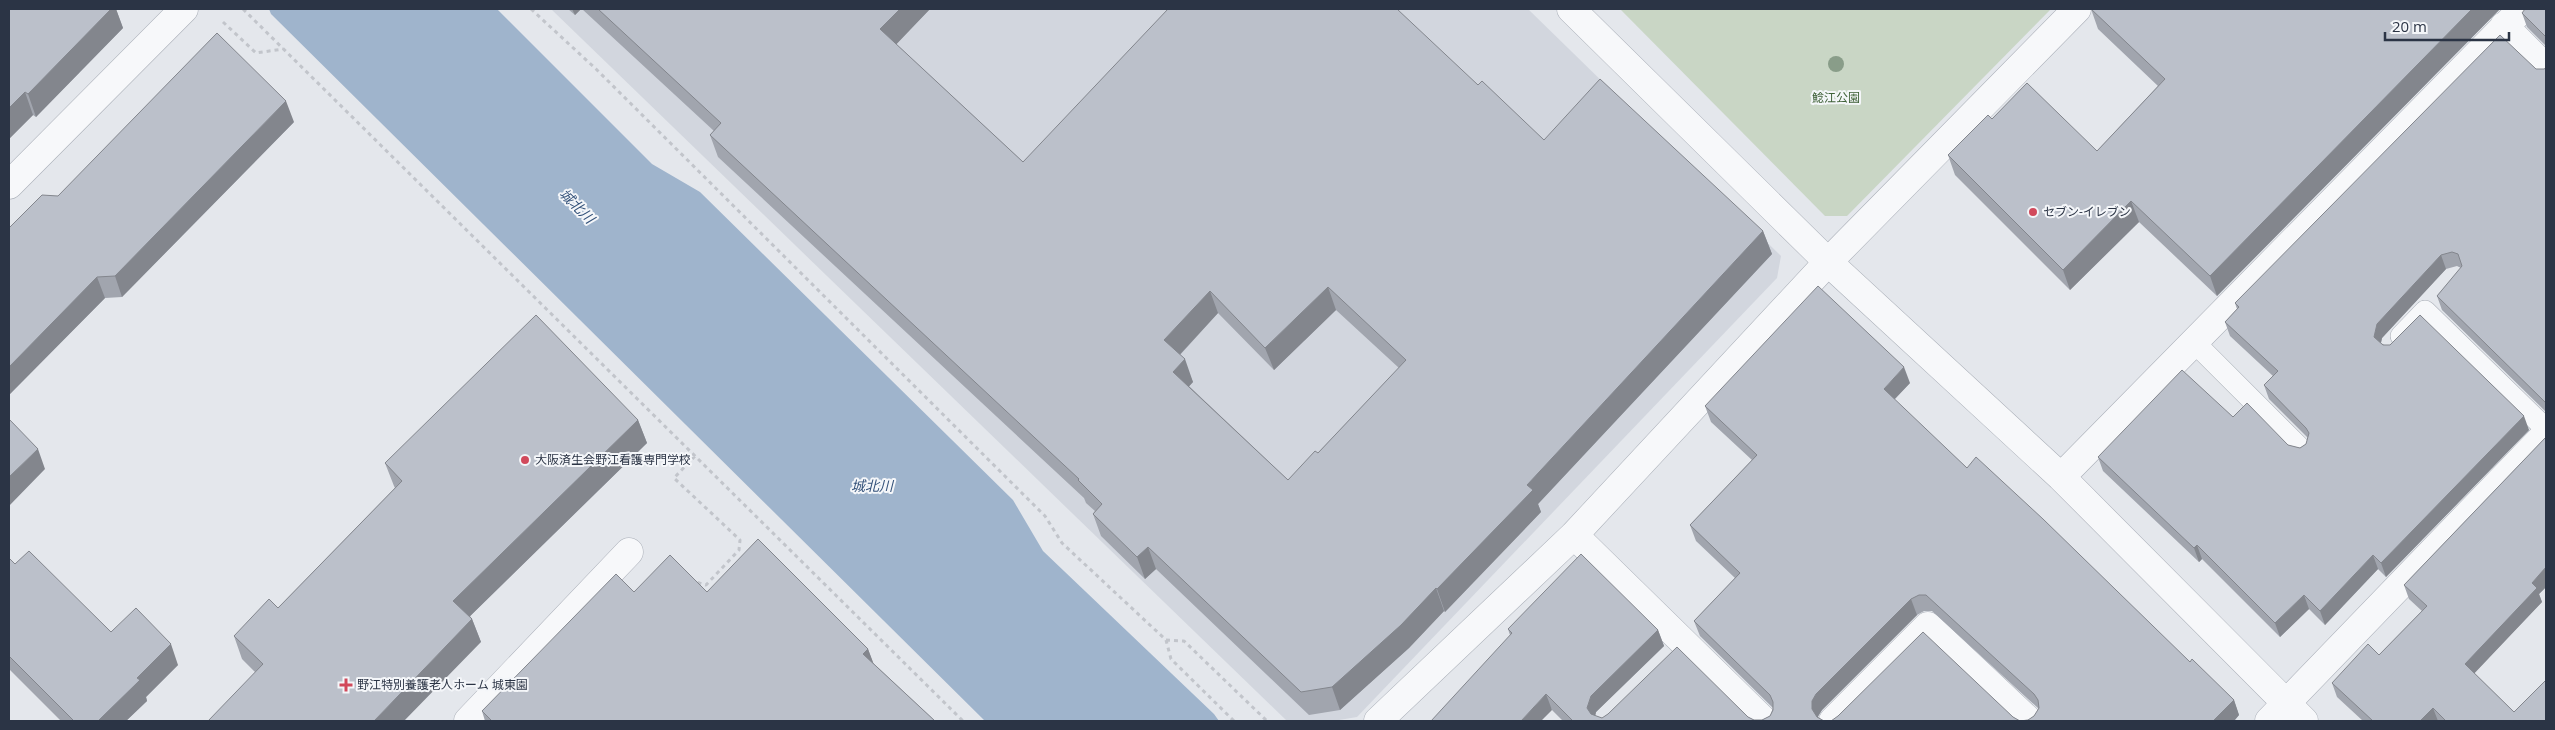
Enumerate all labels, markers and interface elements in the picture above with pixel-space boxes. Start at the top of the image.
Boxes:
scale bar [2385,10,2509,42]
text: 20 m [2392,16,2427,36]
park label: 鯰江公園 [1812,89,1860,106]
water label: 城北川 [556,184,600,229]
place label: セブン-イレブン [2043,203,2131,220]
marker: セブン-イレブン [2027,206,2039,218]
place label: 大阪済生会野江看護専門学校 [535,451,691,468]
marker: 大阪済生会野江看護専門学校 [519,454,531,466]
water label: 城北川 [851,476,895,495]
place label: 野江特別養護老人ホーム 城東園 [357,676,528,693]
marker: 野江特別養護老人ホーム 城東園 [339,678,353,692]

